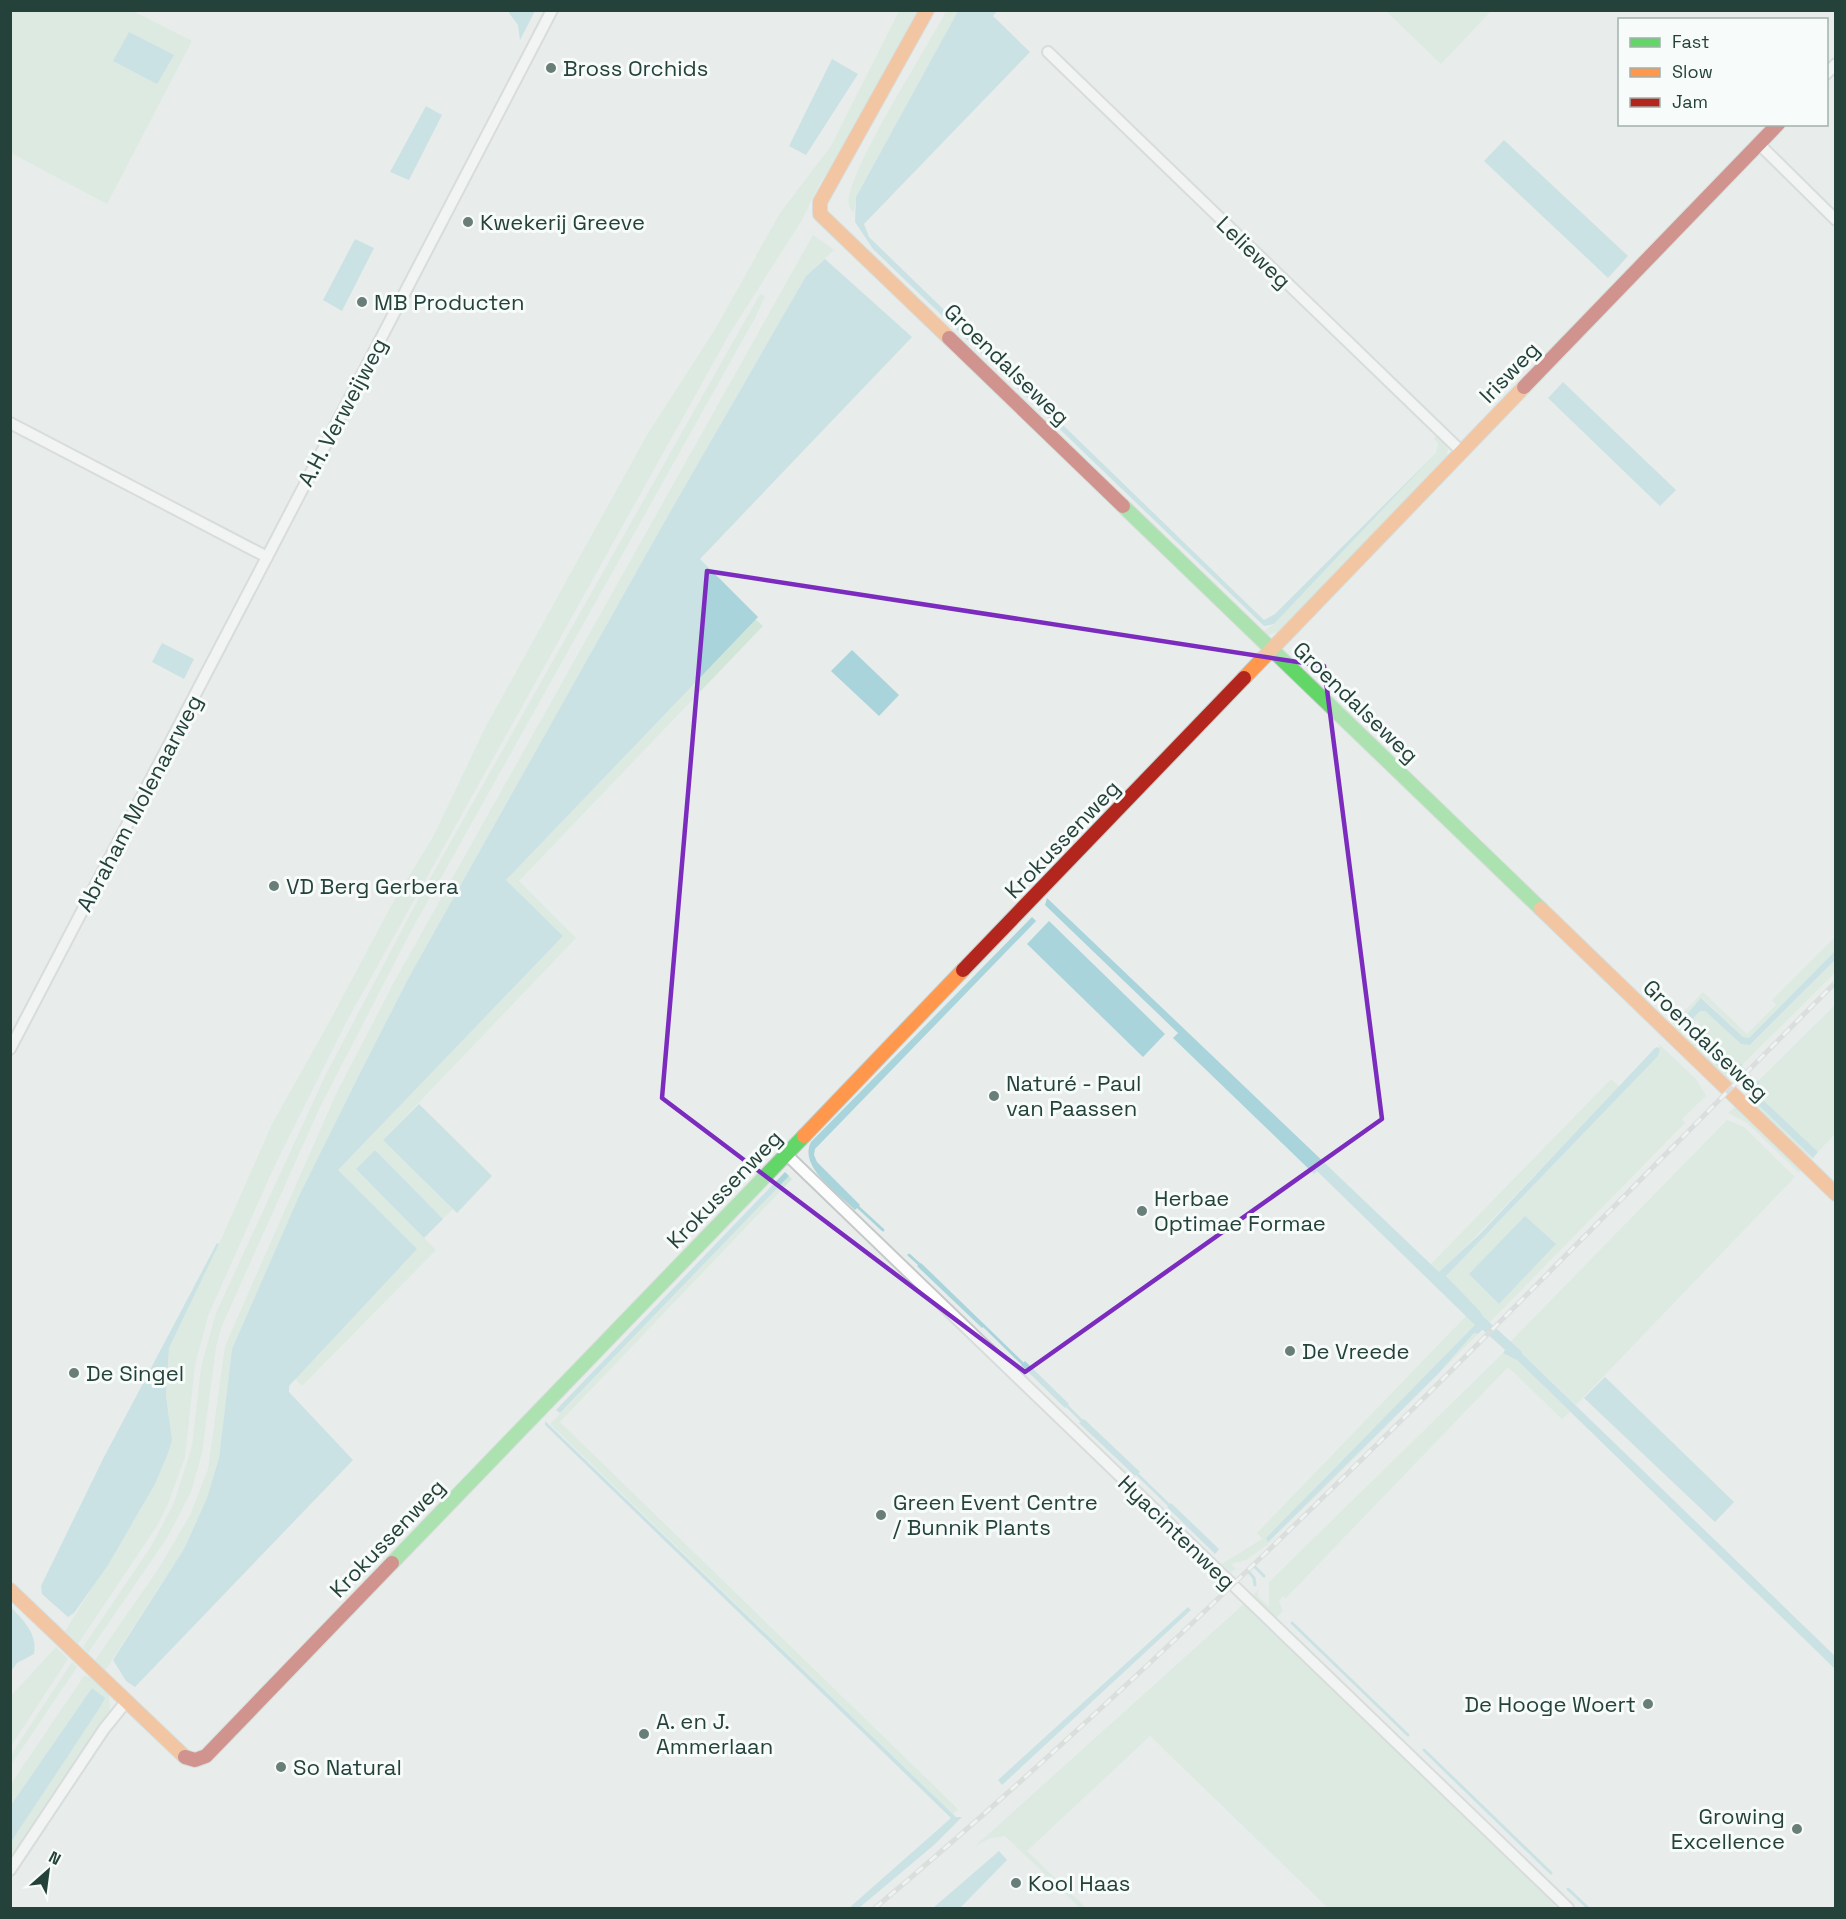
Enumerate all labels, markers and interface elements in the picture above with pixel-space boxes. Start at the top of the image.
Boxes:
legend [1618,18,1828,126]
text: Fast [1672,30,1709,53]
place label: Bross Orchids [563,54,708,82]
text: Slow [1672,60,1713,83]
marker: Bross Orchids [544,61,558,75]
text: Jam [1672,90,1708,113]
place label: Kwekerij Greeve [480,208,645,236]
street label: Lelieweg [1211,210,1297,294]
marker: Kwekerij Greeve [461,215,475,229]
place label: MB Producten [374,288,525,316]
marker: MB Producten [355,295,369,309]
street label: Groendalseweg [938,297,1076,431]
street label: A.H. Verweijweg [291,333,393,491]
street label: Irisweg [1473,335,1545,409]
street label: Groendalseweg [1287,635,1425,769]
street label: Abraham Molenaarweg [70,690,208,916]
street label: Krokussenweg [998,774,1126,904]
place label: VD Berg Gerbera [286,872,459,900]
marker: VD Berg Gerbera [267,879,281,893]
street label: Groendalseweg [1637,973,1775,1107]
place label: Naturé - Paul van Paassen [1006,1069,1141,1122]
marker: Naturé - Paul van Paassen [987,1089,1001,1103]
street label: Krokussenweg [660,1124,788,1254]
place label: Herbae Optimae Formae [1154,1184,1326,1237]
marker: Herbae Optimae Formae [1135,1204,1149,1218]
place label: De Vreede [1302,1337,1410,1365]
marker: De Vreede [1283,1344,1297,1358]
place label: De Singel [86,1359,184,1387]
marker: De Singel [67,1366,81,1380]
street label: Hyacintenweg [1112,1469,1242,1595]
street label: Krokussenweg [323,1473,451,1603]
place label: Green Event Centre / Bunnik Plants [893,1488,1098,1541]
marker: Green Event Centre / Bunnik Plants [874,1508,888,1522]
place label: De Hooge Woert [1464,1690,1636,1718]
marker: De Hooge Woert [1641,1697,1655,1711]
place label: A. en J. Ammerlaan [656,1707,773,1760]
marker: A. en J. Ammerlaan [637,1727,651,1741]
place label: So Natural [293,1753,402,1781]
marker: So Natural [274,1760,288,1774]
place label: Growing Excellence [1671,1802,1785,1855]
marker: Growing Excellence [1790,1822,1804,1836]
north arrow [18,1841,78,1901]
text: N [45,1846,64,1870]
place label: Kool Haas [1028,1869,1130,1897]
marker: Kool Haas [1009,1876,1023,1890]

